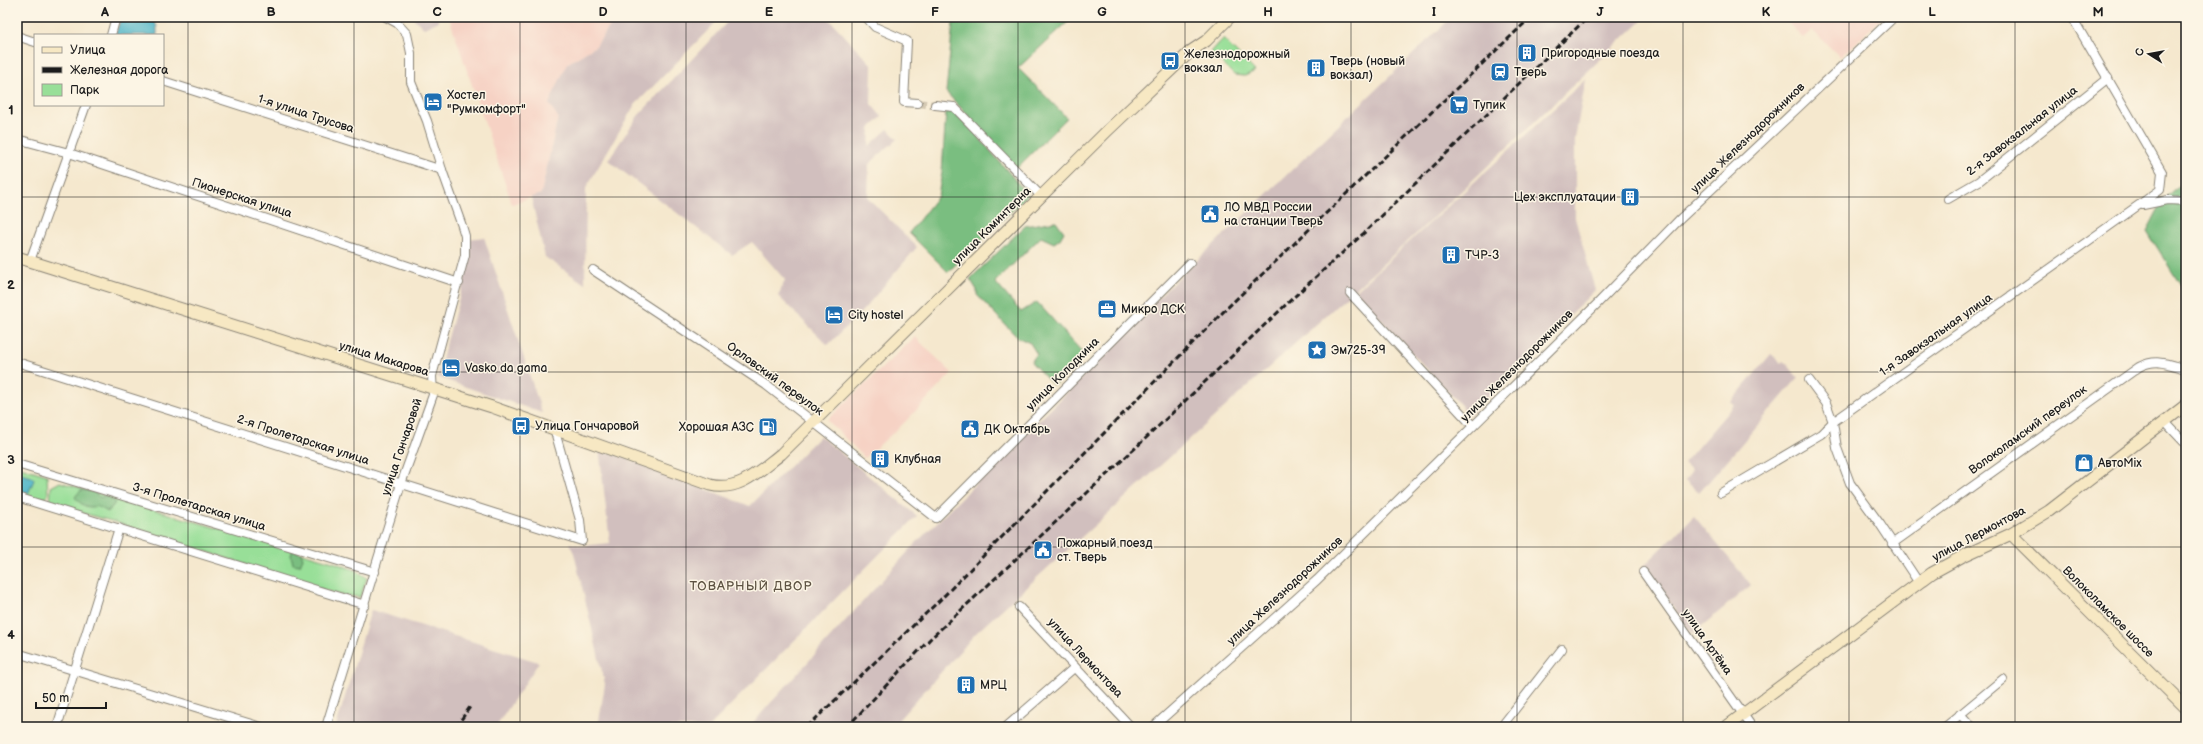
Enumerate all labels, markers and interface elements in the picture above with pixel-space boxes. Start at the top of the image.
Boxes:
text: A [100,4,109,20]
text: B [266,4,276,20]
text: C [432,4,442,20]
text: D [598,4,608,20]
text: E [765,4,774,20]
text: F [931,4,939,20]
text: G [1097,4,1107,20]
text: H [1263,4,1273,20]
text: I [1432,4,1436,20]
text: J [1596,4,1604,20]
text: K [1762,4,1771,20]
text: L [1928,4,1936,20]
text: M [2092,4,2104,20]
legend [34,34,164,106]
north arrow [2129,34,2169,74]
building icon: Пригородные поезда [1516,42,1538,64]
text: Улица [70,43,106,58]
place label: Пригородные поезда [1541,46,1660,61]
place label: Железнодорожный вокзал [1184,47,1290,76]
text: С [2133,47,2147,57]
bus stop icon: Железнодорожный вокзал [1159,50,1181,72]
place label: Тверь (новый вокзал) [1330,54,1405,83]
building icon: Тверь (новый вокзал) [1305,57,1327,79]
station icon: Тверь [1489,61,1511,83]
text: Железная дорога [70,63,168,78]
place label: Тверь [1514,65,1547,80]
street label: улица Железнодорожников [1688,79,1809,196]
text: Парк [70,83,100,98]
street label: 2-я Завокзальная улица [1963,83,2081,179]
place label: Хостел "Румкомфорт" [447,88,526,117]
street label: 1-я улица Трусова [256,91,356,137]
hotel icon: Хостел "Румкомфорт" [422,91,444,113]
supermarket icon: Тупик [1448,94,1470,116]
place label: Тупик [1473,98,1506,113]
text: 1 [8,102,14,118]
street label: Пионерская улица [190,175,294,221]
street label: улица Коминтерна [950,184,1034,268]
building icon: Цех эксплуатации [1619,186,1641,208]
place label: Цех эксплуатации [1514,190,1616,205]
place label: ЛО МВД России на станции Тверь [1223,200,1323,229]
public building icon: ЛО МВД России на станции Тверь [1199,203,1221,225]
building icon: ТЧР-3 [1440,244,1462,266]
place label: ТЧР-3 [1465,248,1499,263]
text: 2 [7,277,15,293]
street label: 1-я Завокзальная улица [1877,290,1995,380]
office icon: Микро ДСК [1096,298,1118,320]
place label: Микро ДСК [1121,302,1185,317]
hotel icon: City hostel [823,304,845,326]
street label: улица Железнодорожников [1458,306,1577,425]
place label: City hostel [848,308,903,323]
street label: улица Колодкина [1023,334,1103,414]
street label: улица Макарова [337,338,431,380]
street label: Орловский переулок [724,339,827,419]
place icon: Эм725-39 [1306,339,1328,361]
place label: Эм725-39 [1331,343,1386,358]
hotel icon: Vasko da gama [440,357,462,379]
place label: Vasko da gama [465,361,548,376]
street label: Волоколамский переулок [1966,382,2090,478]
street label: улица Гончаровой [378,396,426,498]
street label: 2-я Пролетарская улица [235,412,371,468]
bus stop icon: Улица Гончаровой [510,415,532,437]
fuel station icon: Хорошая АЗС [757,416,779,438]
public building icon: ДК Октябрь [959,418,981,440]
place label: Улица Гончаровой [535,419,639,434]
place label: Хорошая АЗС [679,420,754,435]
place label: ДК Октябрь [984,422,1050,437]
building icon: Клубная [869,448,891,470]
text: 3 [7,452,15,468]
place label: Клубная [894,452,942,467]
shop icon: АвтоMix [2073,452,2095,474]
place label: АвтоMix [2097,456,2142,471]
street label: 3-я Пролетарская улица [131,480,267,534]
street label: улица Лермонтова [1930,503,2028,565]
street label: улица Железнодорожников [1224,533,1346,649]
place label: Пожарный поезд ст. Тверь [1057,536,1153,565]
public building icon: Пожарный поезд ст. Тверь [1032,539,1054,561]
street label: Волоколамское шоссе [2059,563,2157,661]
district label: ТОВАРНЫЙ ДВОР [689,578,813,594]
street label: улица Артёма [1679,606,1735,678]
street label: улица Лермонтова [1044,615,1126,701]
text: 4 [7,627,15,643]
building icon: МРЦ [955,674,977,696]
place label: МРЦ [980,678,1008,693]
scale bar [36,684,106,710]
text: 50 m [42,691,69,706]

